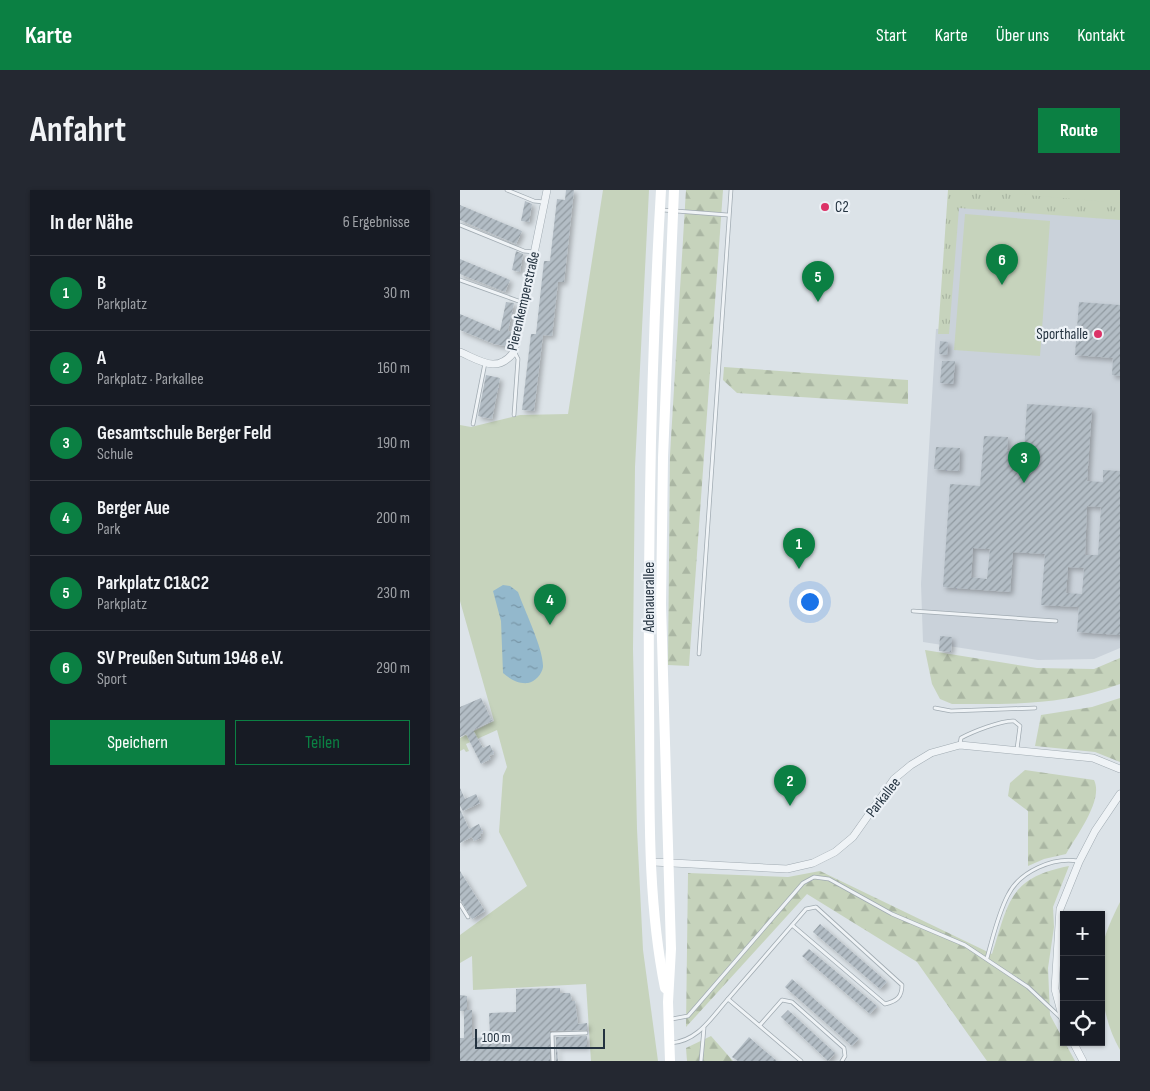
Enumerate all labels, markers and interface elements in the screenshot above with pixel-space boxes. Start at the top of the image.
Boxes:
text: Karte [25,21,72,50]
text: Start [876,25,907,46]
text: Karte [935,25,968,46]
text: Über uns [996,25,1049,46]
text: Kontakt [1077,25,1125,46]
button: Route [1038,108,1120,153]
text: Anfahrt [30,109,126,152]
place label: C2 [835,198,849,217]
marker: C2 [819,201,831,213]
text: In der Nähe [50,210,133,235]
text: 6 Ergebnisse [343,213,410,232]
pin: 6 [986,244,1018,285]
street label: Pierenkemperstraße [503,250,544,353]
pin: 5 [802,261,834,302]
text: B [97,272,106,295]
text: 1 [63,284,69,303]
text: 30 m [383,284,410,303]
text: Parkplatz [97,295,147,314]
place label: Sporthalle [1036,325,1088,344]
marker: Sporthalle [1092,328,1104,340]
text: A [97,347,106,370]
text: 2 [62,359,70,378]
text: 160 m [377,359,410,378]
text: Parkplatz · Parkallee [97,370,204,389]
text: Gesamtschule Berger Feld [97,422,271,445]
text: 3 [62,434,70,453]
text: 190 m [377,434,410,453]
pin: 3 [1008,442,1040,483]
text: Schule [97,445,133,464]
text: Berger Aue [97,497,170,520]
text: 4 [62,509,70,528]
text: 200 m [376,509,410,528]
text: Park [97,520,120,539]
pin: 1 [783,528,815,569]
street label: Adenauerallee [640,562,659,633]
text: Parkplatz C1&C2 [97,572,209,595]
text: 5 [62,584,70,603]
text: 230 m [377,584,410,603]
pin: 4 [534,584,566,625]
your location [797,589,823,615]
text: Parkplatz [97,595,147,614]
text: SV Preußen Sutum 1948 e.V. [97,647,284,670]
text: 6 [62,659,70,678]
text: 290 m [376,659,410,678]
text: Sport [97,670,127,689]
button: Speichern [50,720,225,765]
button: Teilen [235,720,410,765]
pin: 2 [774,765,806,806]
street label: Parkallee [862,774,905,821]
map controls [1060,911,1105,1046]
button: + [1060,911,1105,956]
button: − [1060,956,1105,1001]
button: locate [1060,1001,1105,1046]
scale bar [475,1026,605,1049]
text: 100 m [482,1029,511,1046]

